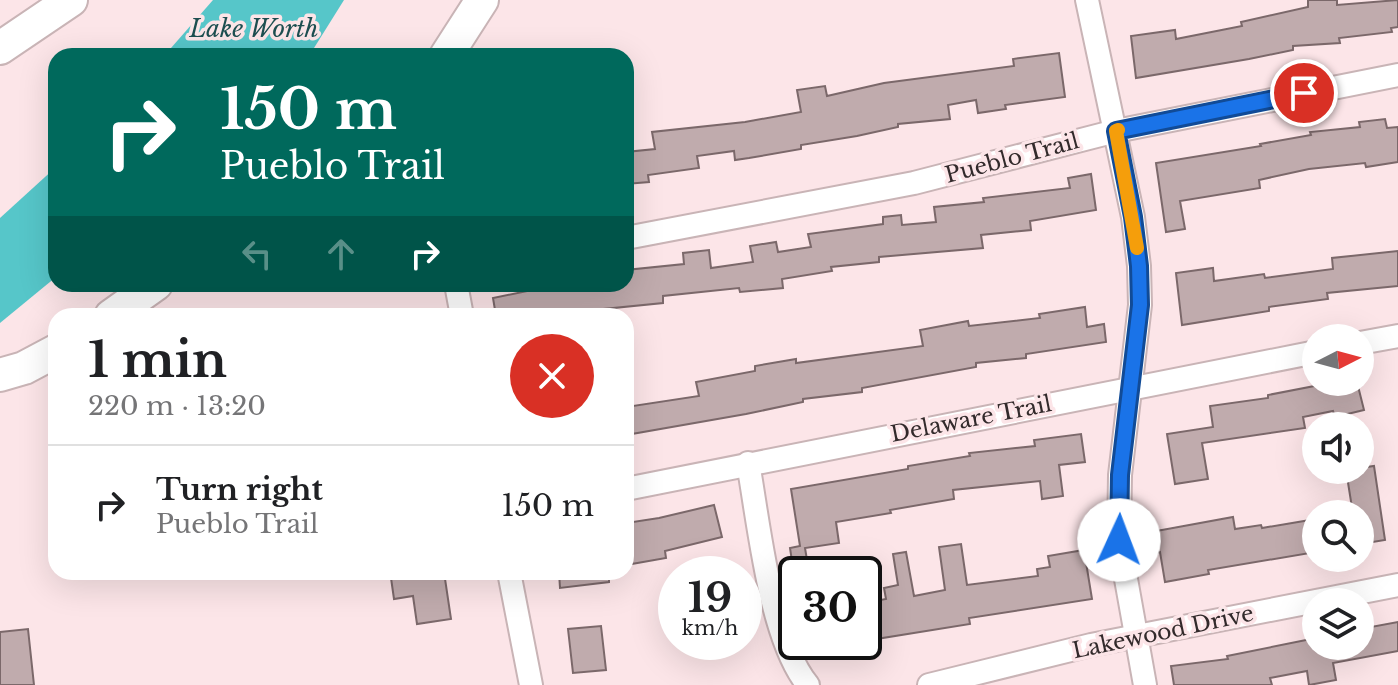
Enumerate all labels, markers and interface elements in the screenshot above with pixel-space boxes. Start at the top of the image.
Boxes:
water label: Lake Worth [188,14,319,43]
pin [1270,59,1338,127]
icon: arrive [1282,71,1326,115]
text: 150 m [220,75,397,144]
icon: right [88,80,192,184]
street label: Pueblo Trail [942,127,1082,189]
text: Pueblo Trail [220,144,445,189]
icon: left [235,232,279,276]
icon: ahead [319,232,363,276]
icon: right [403,232,447,276]
north arrow [1302,324,1374,396]
map controls [1302,324,1374,660]
text: 1 min [88,330,227,390]
button: close [510,334,594,418]
text: 220 m · 13:20 [88,390,266,422]
street label: Delaware Trail [888,390,1054,448]
button: sound [1302,412,1374,484]
text: Turn right [156,471,323,508]
icon: right [88,483,132,527]
text: 150 m [501,487,594,524]
position arrow [1077,498,1161,582]
button: search [1302,500,1374,572]
text: Pueblo Trail [156,508,318,540]
speed limit sign: 30 [778,556,882,660]
text: 19 [688,573,732,623]
button: layers [1302,588,1374,660]
street label: Lakewood Drive [1070,600,1256,664]
text: km/h [682,616,738,640]

